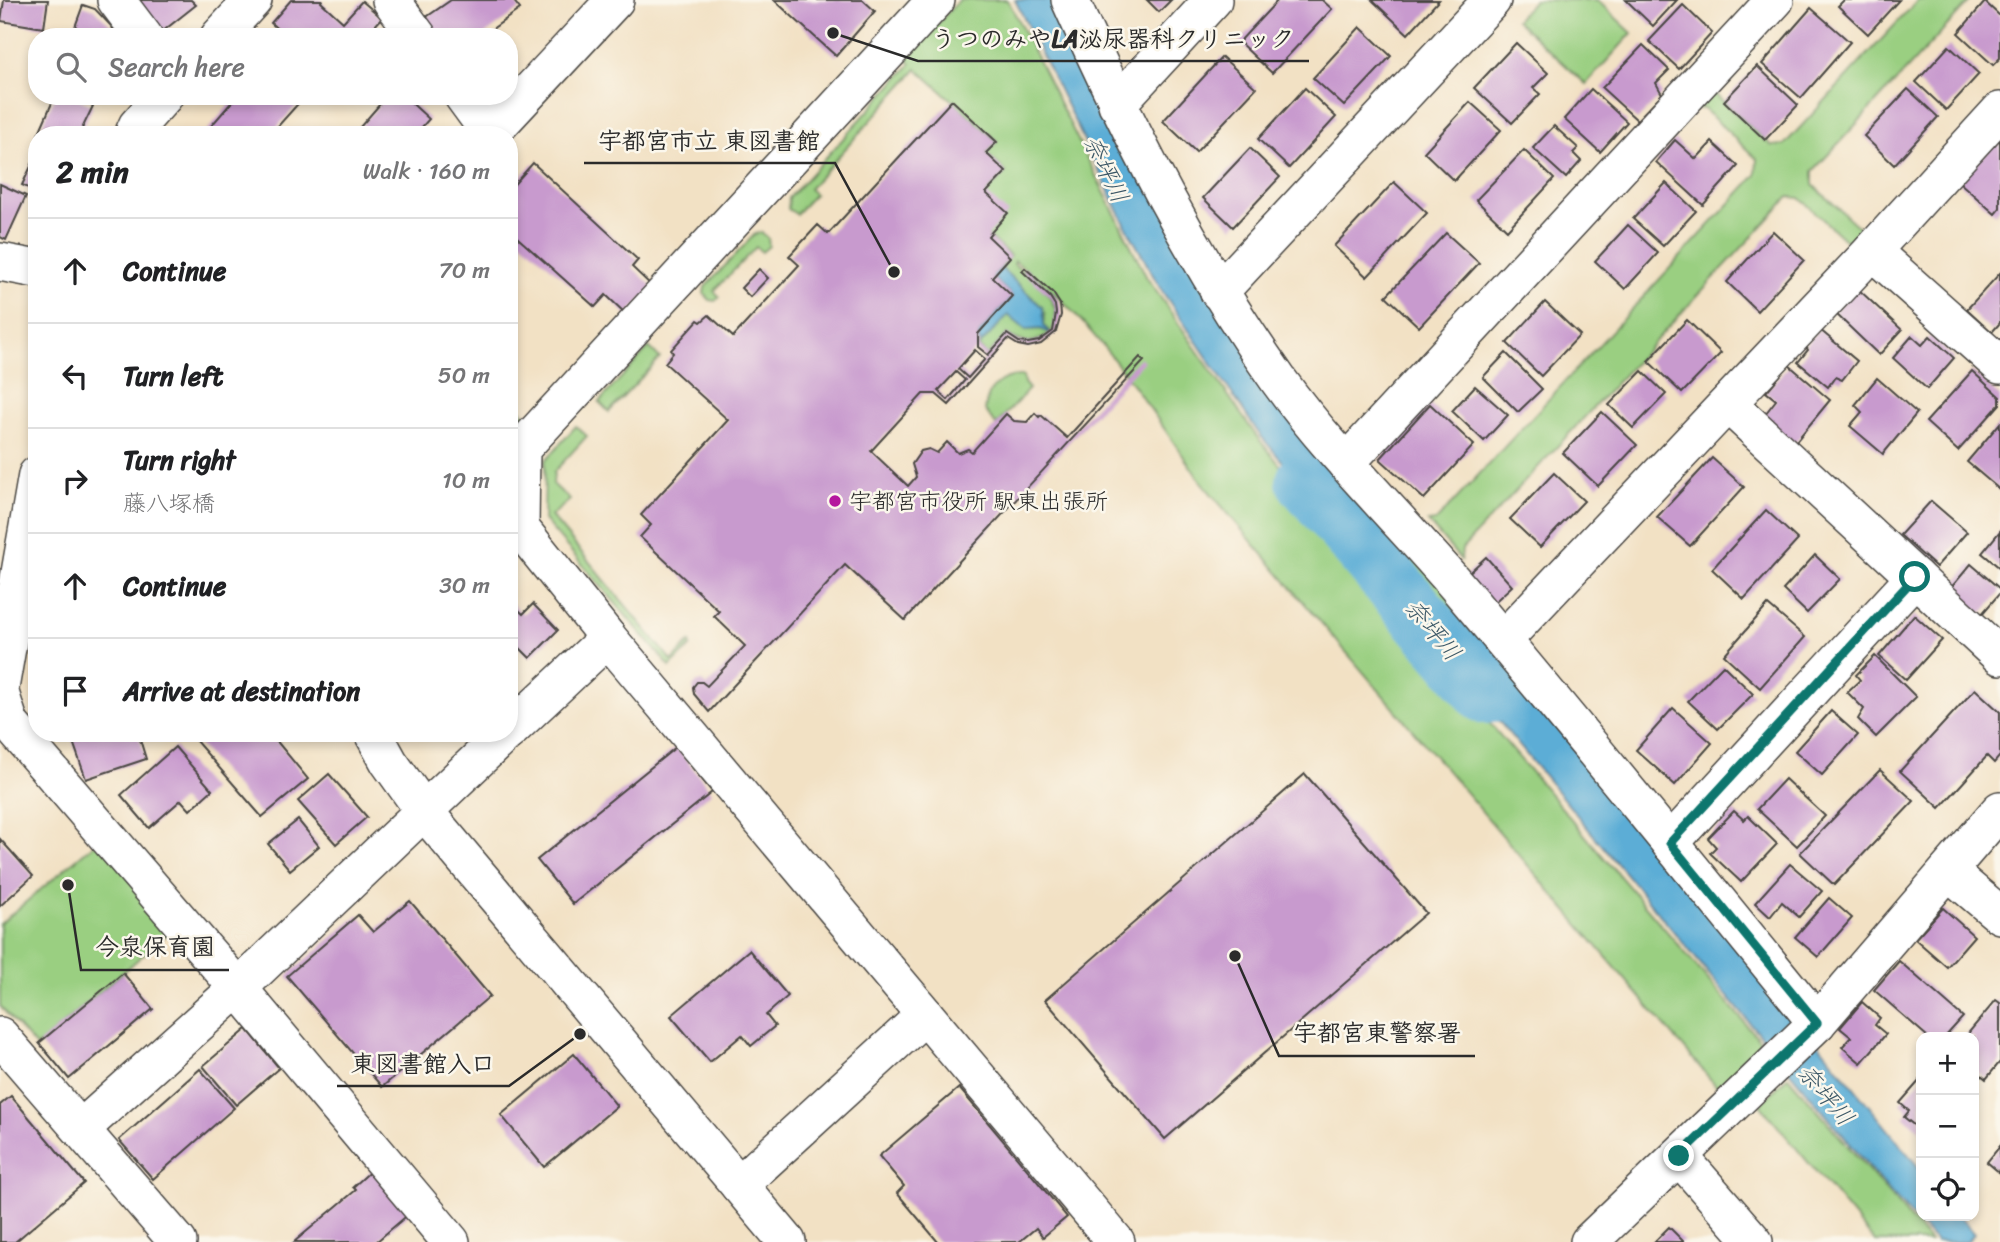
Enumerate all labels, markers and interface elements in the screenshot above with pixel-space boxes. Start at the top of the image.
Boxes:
callout: うつのみやLA泌尿器科クリニック [918,16,1309,61]
text: うつのみやLA泌尿器科クリニック [932,18,1294,60]
search box [28,28,518,105]
text: Search here [108,44,245,90]
icon: search [52,48,90,86]
callout: 宇都宮市立 東図書館 [584,118,835,163]
text: 宇都宮市立 東図書館 [598,120,820,162]
water label: 奈坪川 [1071,127,1141,211]
text: 2 min [56,145,129,199]
text: Walk · 160 m [363,151,490,192]
text: Continue [123,248,226,294]
text: 70 m [439,250,490,291]
icon: ahead [56,252,94,290]
text: Turn left [123,353,223,399]
text: 50 m [438,355,490,396]
icon: left [56,357,94,395]
text: Turn right [123,437,236,483]
text: 10 m [442,460,490,501]
icon: right [56,462,94,500]
place label: 宇都宮市役所 駅東出張所 [849,481,1108,522]
text: 藤八塚橋 [123,483,215,524]
marker: 宇都宮市役所 駅東出張所 [827,493,843,509]
route start [1899,561,1930,592]
text: Continue [123,563,226,609]
text: 30 m [439,565,490,606]
icon: ahead [56,567,94,605]
water label: 奈坪川 [1394,589,1472,671]
text: Arrive at destination [123,668,360,714]
icon: arrive [56,672,94,710]
callout: 今泉保育園 [81,925,229,970]
text: 今泉保育園 [95,926,215,968]
callout: 宇都宮東警察署 [1279,1011,1475,1056]
text: 宇都宮東警察署 [1293,1012,1461,1054]
map controls [1916,1032,1979,1221]
button: + [1916,1032,1979,1095]
callout: 東図書館入口 [337,1041,509,1086]
text: 東図書館入口 [351,1043,495,1085]
water label: 奈坪川 [1787,1054,1865,1136]
button: − [1916,1095,1979,1158]
route end [1663,1140,1694,1171]
button: locate [1916,1158,1979,1221]

